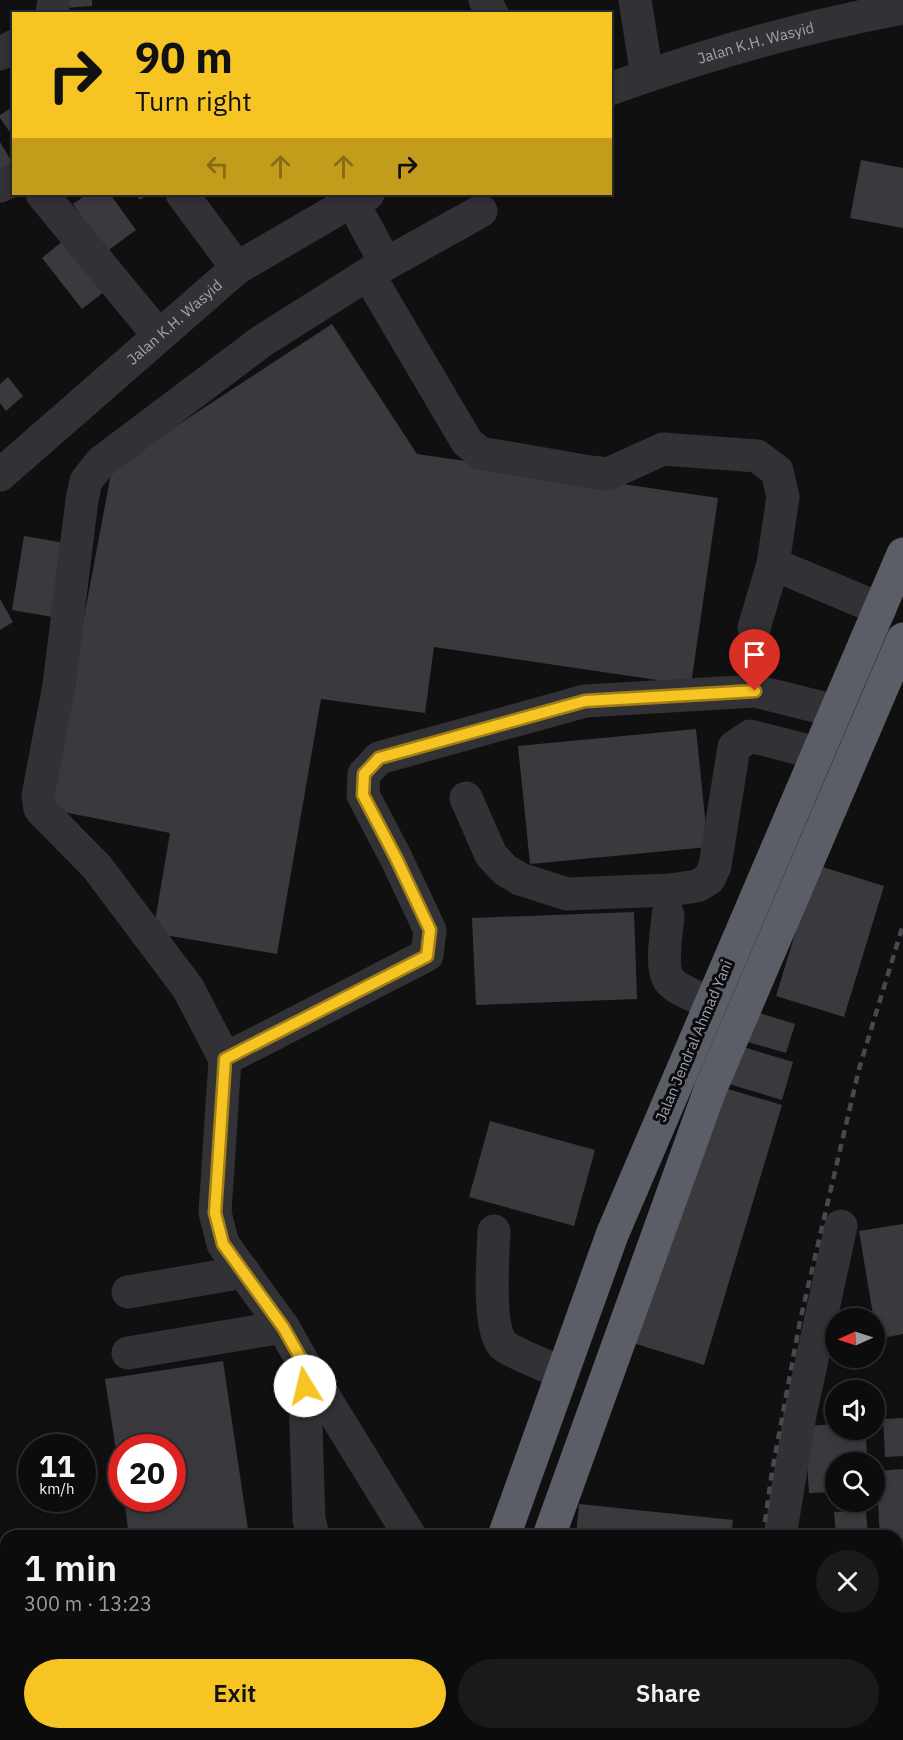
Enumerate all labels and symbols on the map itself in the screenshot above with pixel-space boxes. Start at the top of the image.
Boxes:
street label: Jalan K.H. Wasyid [695,18,816,68]
street label: Jalan K.H. Wasyid [123,275,226,369]
pin [729,629,780,691]
street label: Jalan Jendral Ahmad Yani [651,957,736,1125]
north arrow [825,1308,885,1368]
position arrow [273,1354,337,1418]
speed limit sign: 20 [108,1434,186,1512]

